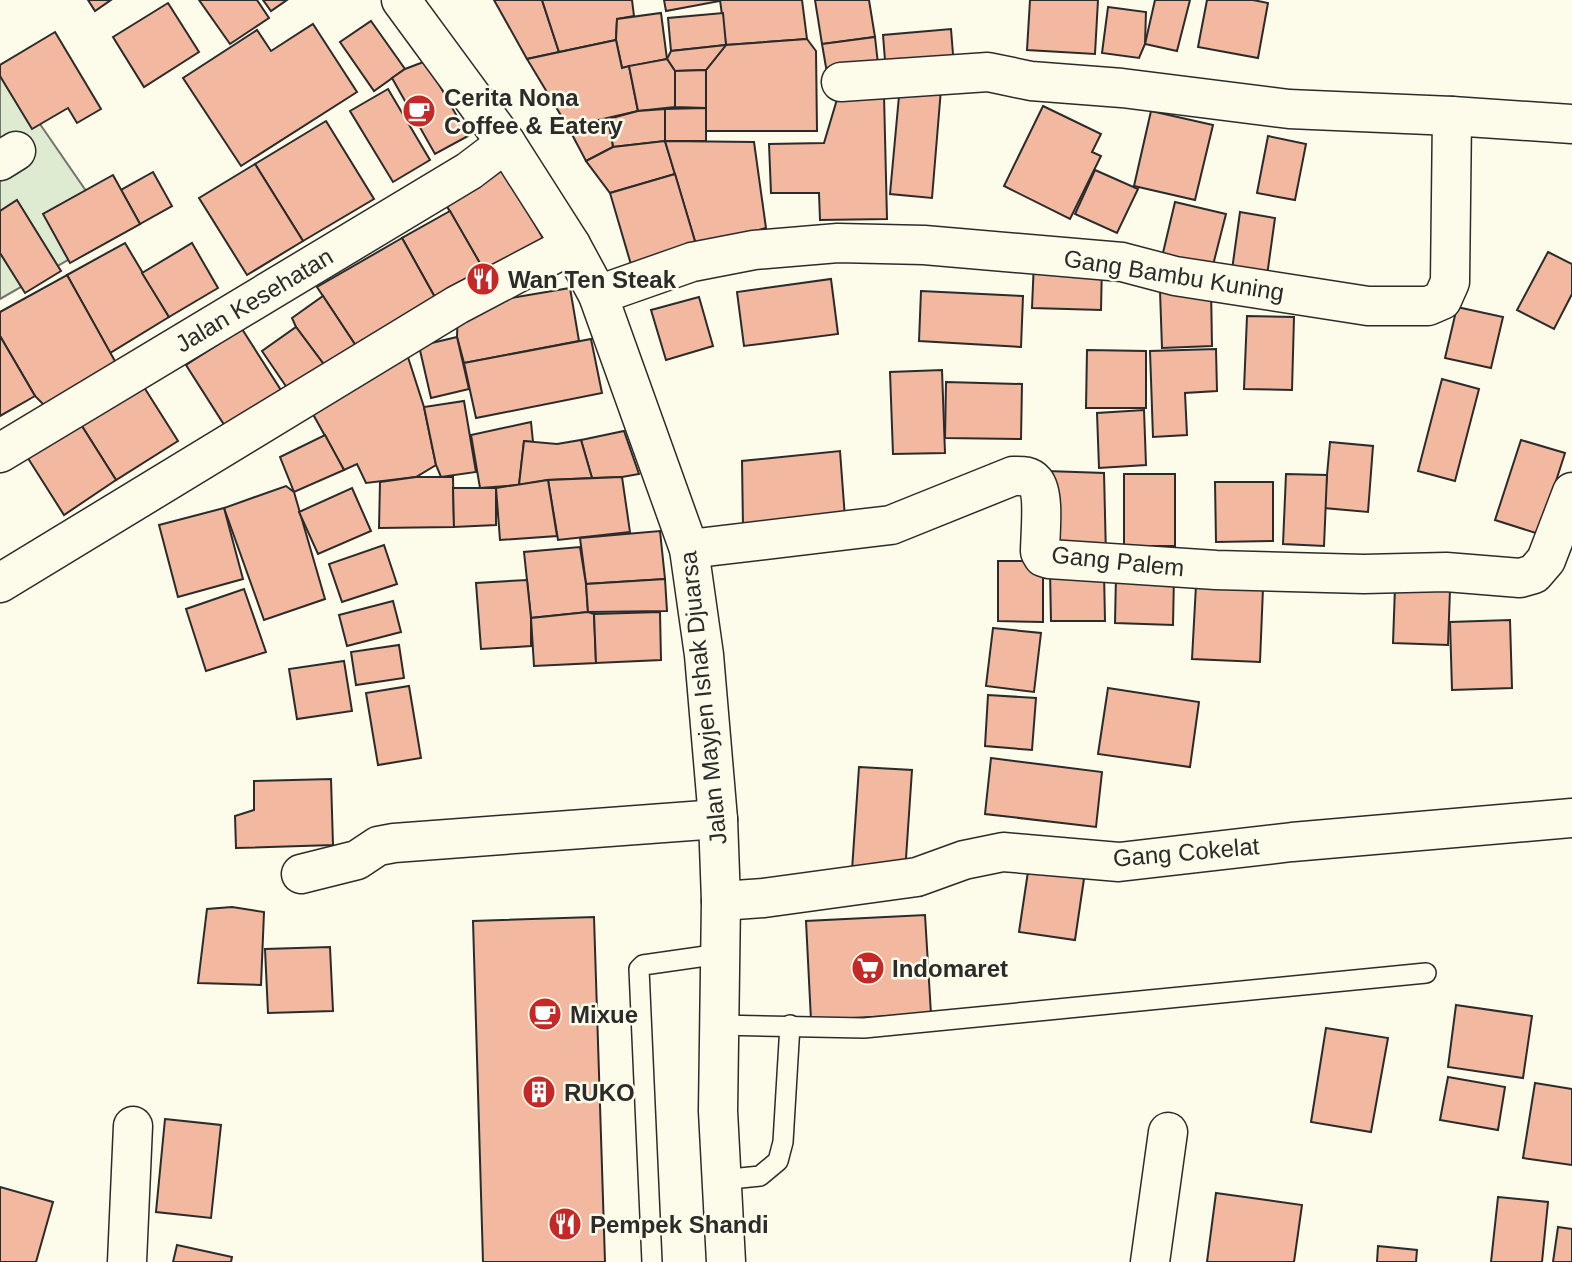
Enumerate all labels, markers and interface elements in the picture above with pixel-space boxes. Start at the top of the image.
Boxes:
place label: Cerita Nona Coffee & Eatery [444,84,623,139]
cafe icon: Cerita Nona Coffee & Eatery [400,92,438,130]
street label: Jalan Kesehatan [170,242,338,358]
street label: Gang Bambu Kuning [1062,244,1286,306]
restaurant icon: Wan Ten Steak [464,260,502,298]
place label: Wan Ten Steak [508,266,677,293]
street label: Gang Palem [1050,541,1186,581]
street label: Jalan Mayjen Ishak Djuarsa [674,549,732,846]
street label: Gang Cokelat [1112,832,1261,872]
supermarket icon: Indomaret [849,949,887,987]
place label: Indomaret [892,955,1008,982]
cafe icon: Mixue [526,995,564,1033]
place label: Mixue [570,1001,638,1028]
building icon: RUKO [520,1073,558,1111]
place label: RUKO [564,1079,635,1106]
restaurant icon: Pempek Shandi [546,1205,584,1243]
place label: Pempek Shandi [590,1211,769,1238]

